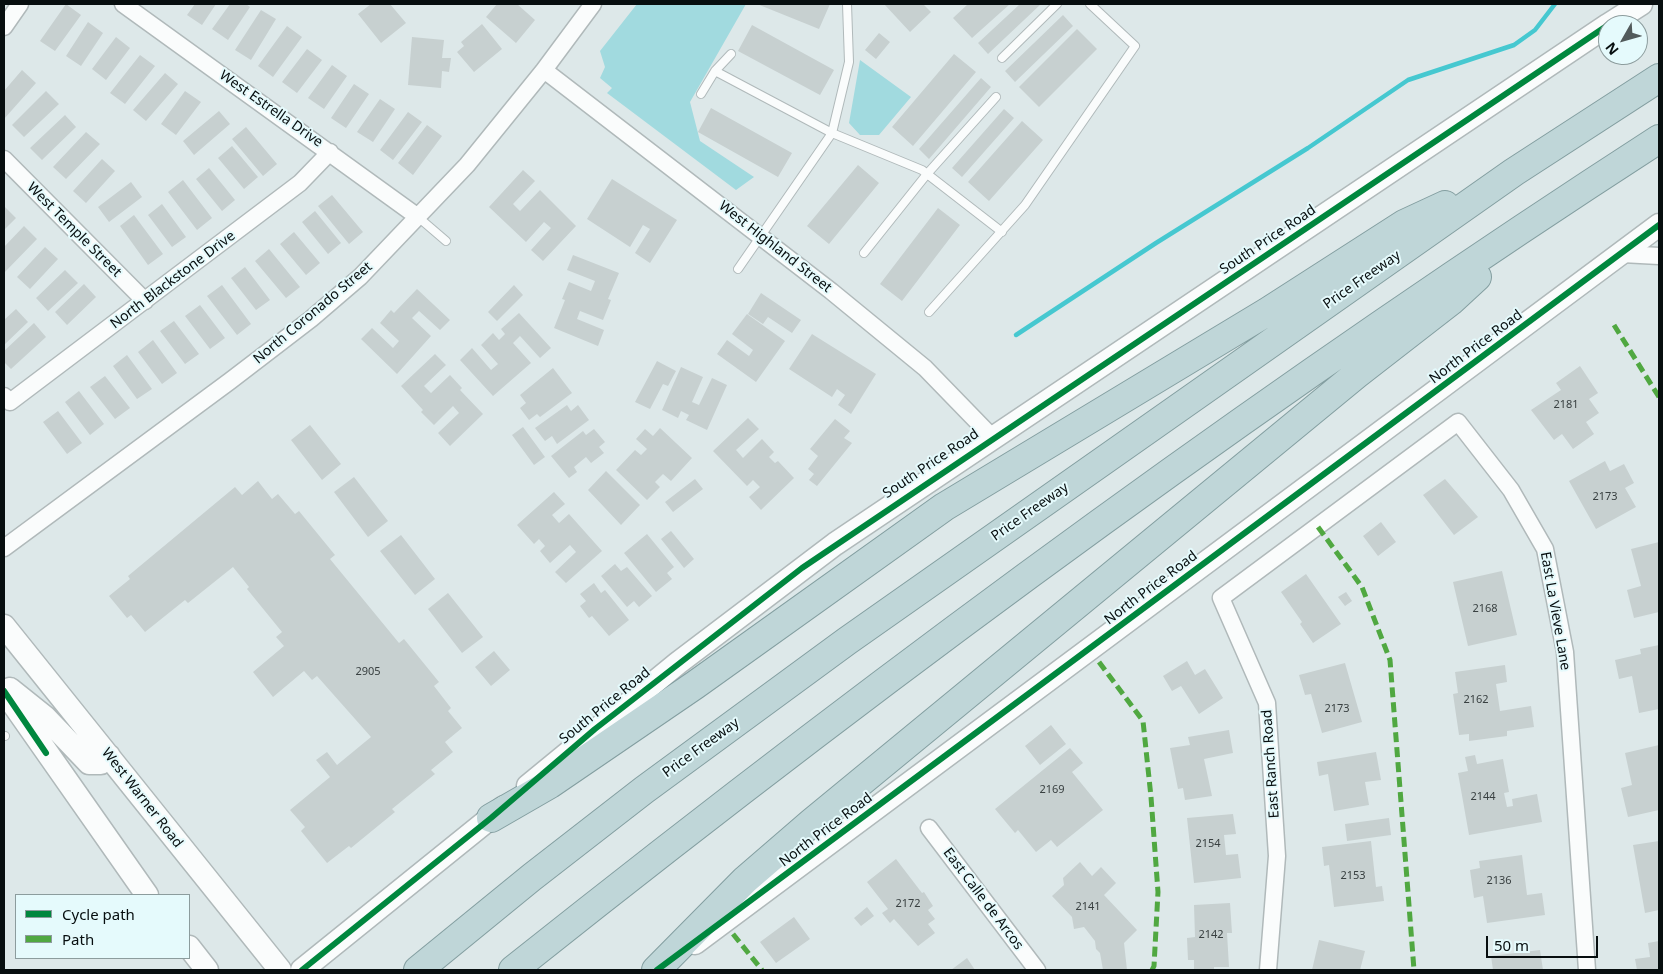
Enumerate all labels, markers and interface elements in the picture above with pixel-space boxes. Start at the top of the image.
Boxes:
north arrow [1598,15,1648,65]
text: N [1601,39,1623,59]
street label: West Estrella Drive [216,67,326,151]
street label: West Temple Street [23,179,125,281]
street label: West Highland Street [715,198,835,296]
street label: South Price Road [1217,202,1319,278]
street label: North Blackstone Drive [107,228,239,332]
street label: Price Freeway [1320,247,1404,313]
street label: North Coronado Street [250,258,376,368]
street label: North Price Road [1426,307,1526,387]
house number: 2181 [1553,398,1579,412]
street label: South Price Road [880,426,982,502]
street label: Price Freeway [988,479,1072,545]
house number: 2173 [1592,490,1618,504]
street label: North Price Road [1101,548,1201,628]
street label: East La Vieve Lane [1536,551,1574,671]
house number: 2168 [1472,602,1498,616]
street label: South Price Road [556,664,654,748]
house number: 2905 [355,665,381,679]
house number: 2162 [1463,693,1489,707]
house number: 2173 [1324,702,1350,716]
street label: East Ranch Road [1259,709,1283,819]
street label: Price Freeway [659,715,743,781]
street label: West Warner Road [98,745,186,851]
house number: 2169 [1039,783,1065,797]
street label: North Price Road [776,790,876,870]
house number: 2144 [1470,790,1496,804]
house number: 2154 [1195,837,1221,851]
street label: East Calle de Arcos [939,845,1027,953]
house number: 2153 [1340,869,1366,883]
house number: 2136 [1486,874,1512,888]
legend [15,894,190,959]
house number: 2172 [895,897,921,911]
house number: 2141 [1075,900,1101,914]
text: Cycle path [62,904,135,924]
scale bar [1488,926,1600,958]
house number: 2142 [1198,928,1224,942]
text: Path [62,929,94,949]
text: 50 m [1494,935,1529,955]

